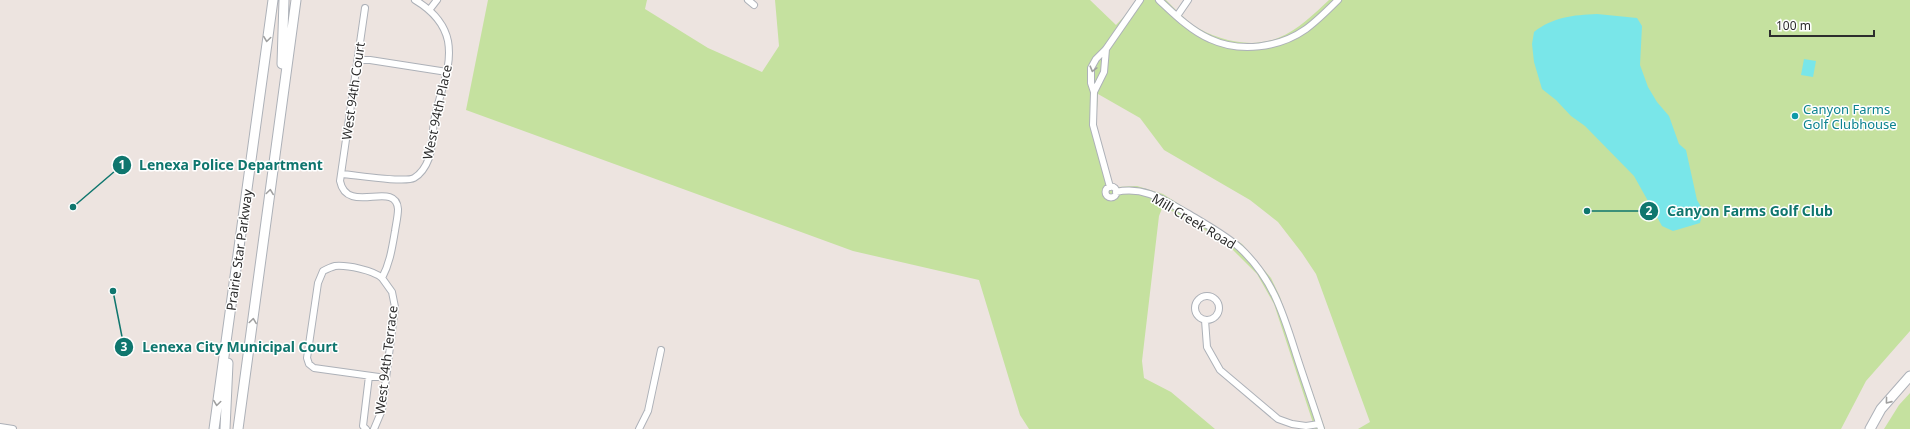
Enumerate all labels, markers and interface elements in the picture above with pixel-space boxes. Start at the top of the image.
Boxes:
scale bar [1770,12,1874,38]
text: 100 m [1776,17,1811,34]
one-way arrow [263,36,272,42]
street label: West 94th Court [337,41,369,141]
street label: West 94th Place [418,63,456,161]
one-way arrow [1089,65,1097,72]
place label: Canyon Farms Golf Clubhouse [1803,100,1897,133]
marker: Canyon Farms Golf Clubhouse [1790,111,1800,121]
callout: Lenexa Police Department [112,152,331,178]
text: Lenexa Police Department [139,155,323,174]
text: 1 [119,156,125,173]
street label: Prairie Star Parkway [222,188,256,312]
one-way arrow [265,189,274,195]
street label: Mill Creek Road [1149,189,1239,253]
callout: Canyon Farms Golf Club [1639,198,1841,224]
text: Canyon Farms Golf Club [1667,201,1833,220]
text: 2 [1646,202,1653,219]
street label: West 94th Terrace [370,305,402,415]
one-way arrow [248,318,257,324]
callout: Lenexa City Municipal Court [114,334,346,360]
text: Lenexa City Municipal Court [142,337,338,356]
text: 3 [121,338,128,355]
one-way arrow [1886,396,1893,404]
one-way arrow [213,400,222,406]

